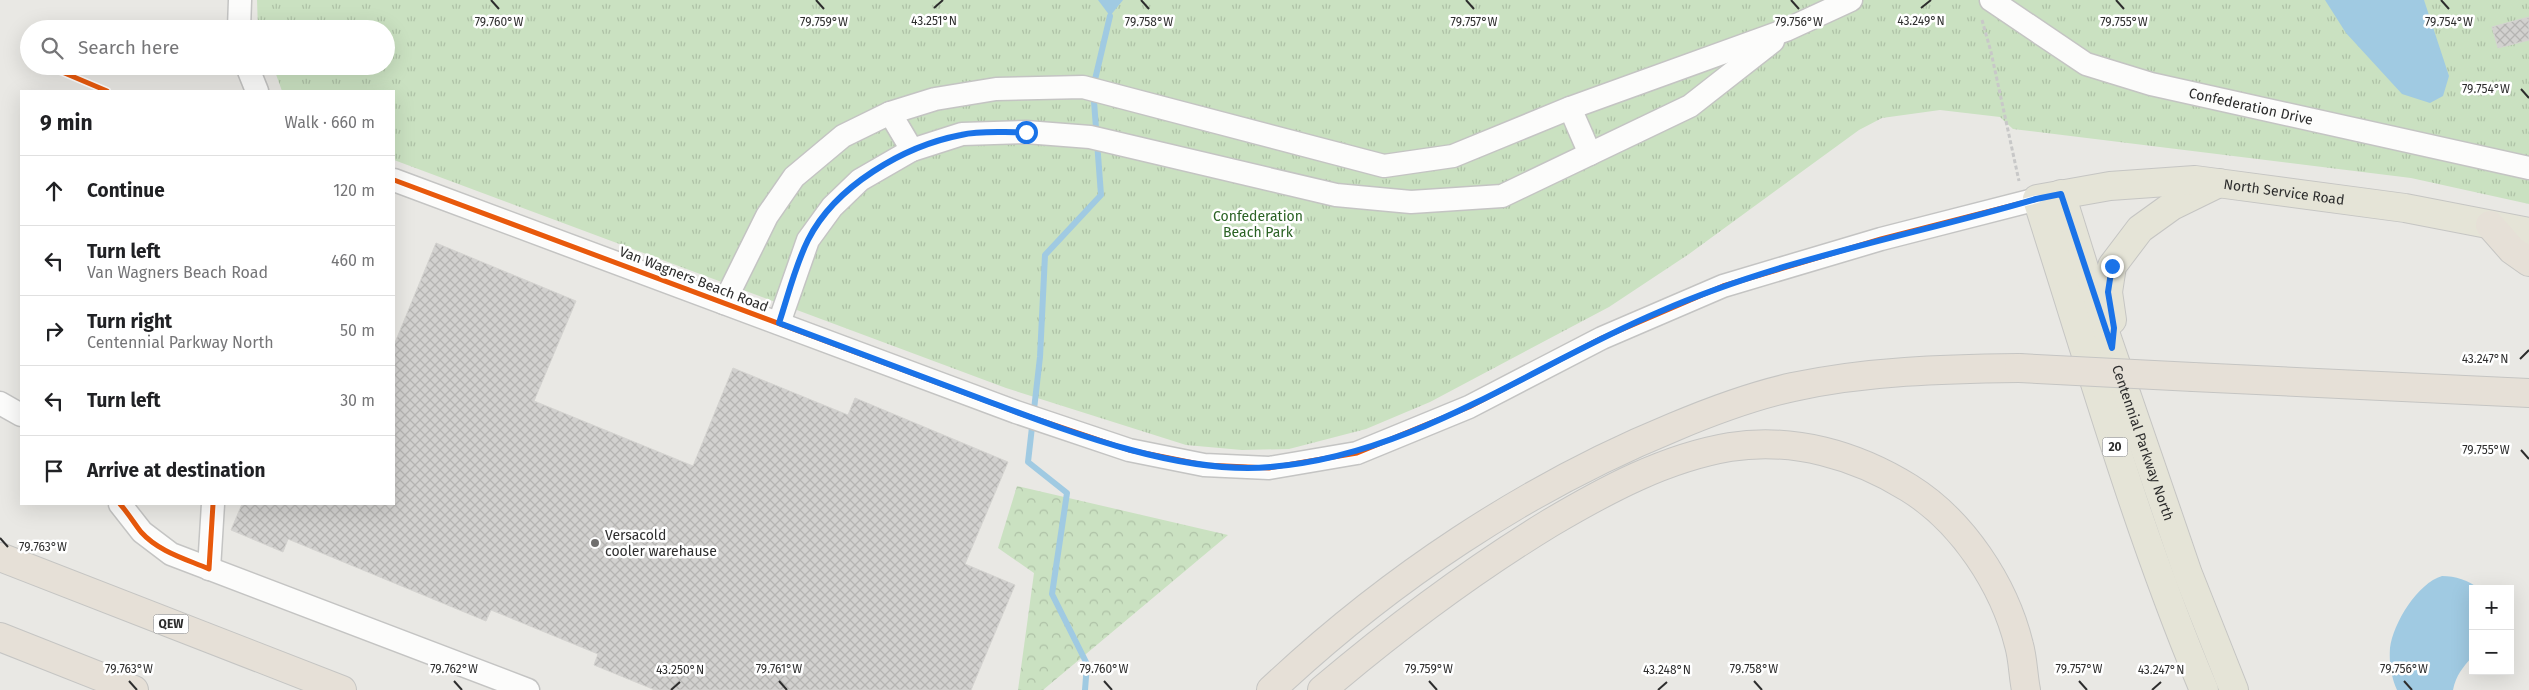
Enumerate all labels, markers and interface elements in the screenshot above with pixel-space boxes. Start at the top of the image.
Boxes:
text: 43.251°N [911,14,957,28]
text: 43.249°N [1897,14,1945,28]
text: 79.760°W [475,15,523,29]
text: 79.759°W [800,15,848,29]
text: 79.758°W [1125,15,1173,29]
text: 79.757°W [1451,15,1497,29]
text: 79.756°W [1775,15,1823,29]
text: 79.755°W [2100,15,2148,29]
text: 79.754°W [2425,15,2473,29]
search box [20,20,395,75]
icon: search [38,34,66,62]
text: Search here [78,36,179,59]
text: 79.754°W [2462,82,2510,96]
street label: Confederation Drive [2187,85,2315,129]
text: 9 min [40,110,93,136]
text: Walk · 660 m [285,113,375,132]
route start [1015,121,1038,144]
street label: North Service Road [2222,176,2345,209]
icon: ahead [40,177,68,205]
text: Continue [87,179,165,202]
text: 120 m [333,181,375,200]
park label: Confederation Beach Park [1213,208,1303,241]
text: Turn left [87,240,161,263]
street label: Van Wagners Beach Road [617,243,771,316]
icon: left [40,247,68,275]
text: 460 m [331,251,375,270]
route end [2101,255,2124,278]
text: Van Wagners Beach Road [87,263,268,282]
text: Turn right [87,310,172,333]
icon: right [40,317,68,345]
text: 50 m [340,321,375,340]
text: Centennial Parkway North [87,333,274,352]
text: 43.247°N [2462,352,2508,366]
street label: Centennial Parkway North [2108,363,2177,523]
icon: left [40,387,68,415]
text: Turn left [87,389,161,412]
text: 30 m [340,391,375,410]
road number: 20 [2102,438,2128,457]
text: 79.755°W [2462,443,2510,457]
icon: arrive [40,457,68,485]
text: Arrive at destination [87,459,266,482]
place label: Versacold cooler warehause [605,527,717,560]
marker: Versacold cooler warehause [589,537,601,549]
text: 79.763°W [19,540,67,554]
map controls [2469,585,2514,675]
button: + [2469,585,2514,630]
road number: QEW [154,614,188,634]
button: − [2469,630,2514,675]
text: 79.763°W [105,662,153,676]
text: 79.762°W [430,662,478,676]
text: 79.761°W [756,662,802,676]
text: 79.760°W [1080,662,1128,676]
text: 79.759°W [1405,662,1453,676]
text: 79.758°W [1730,662,1778,676]
text: 79.757°W [2056,662,2102,676]
text: 79.756°W [2380,662,2428,676]
text: 43.250°N [656,663,704,677]
text: 43.248°N [1643,663,1691,677]
text: 43.247°N [2138,663,2184,677]

